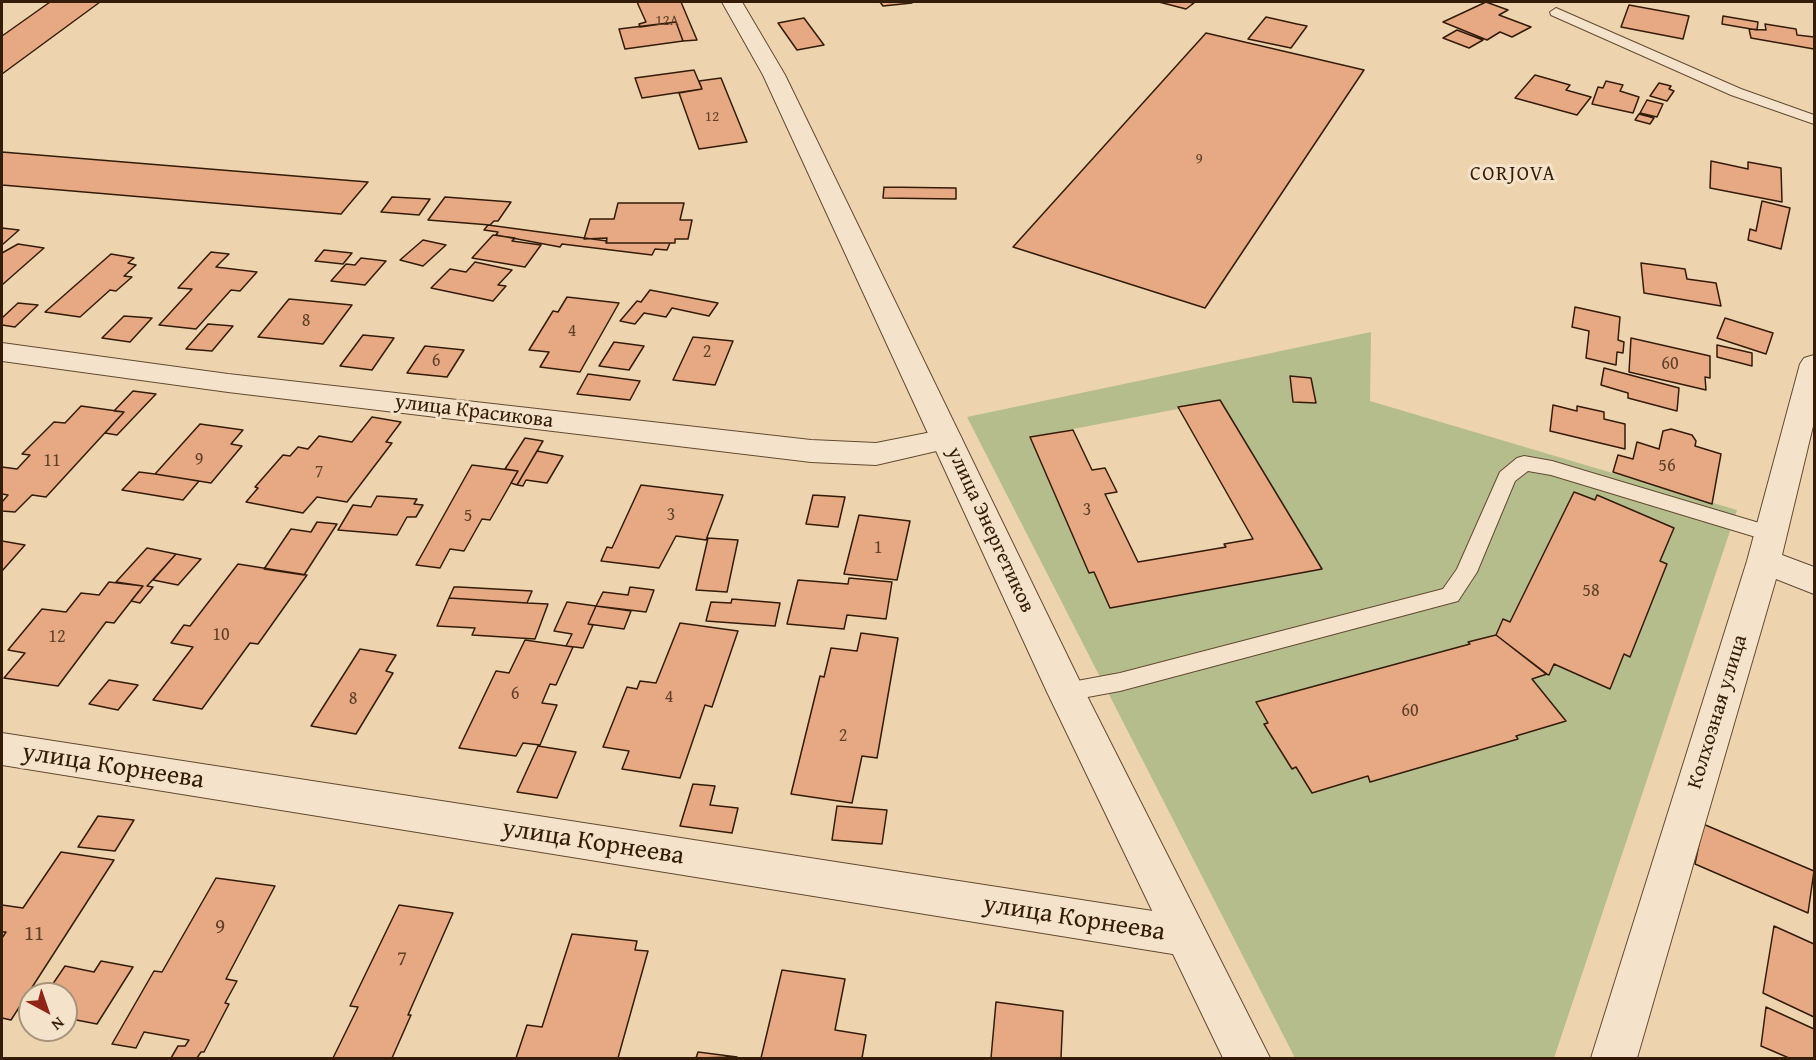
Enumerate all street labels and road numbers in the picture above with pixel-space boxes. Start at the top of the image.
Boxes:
street label: улица Красикова [393,390,555,434]
street label: улица Энергетиков [941,443,1039,617]
street label: Колхозная улица [1683,632,1753,792]
street label: улица Корнеева [20,737,206,797]
street label: улица Корнеева [500,813,686,873]
street label: улица Корнеева [981,889,1167,949]

